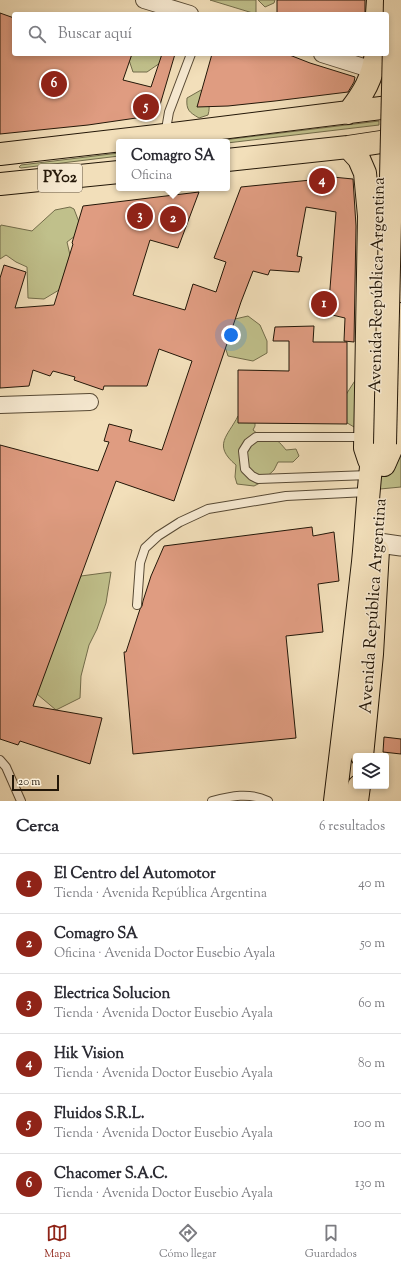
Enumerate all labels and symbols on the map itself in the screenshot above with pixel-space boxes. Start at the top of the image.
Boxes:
pin: 6 [41,69,67,99]
pin: 5 [133,92,159,122]
road number: PY02 [38,164,82,192]
pin: 4 [309,166,335,196]
street label: Avenida República Argentina [364,177,392,393]
pin: 3 [127,201,153,231]
pin: 2 [160,204,186,234]
pin: 1 [311,289,337,319]
your location [221,325,241,345]
street label: Avenida República Argentina [355,497,394,714]
scale bar [12,773,59,792]

